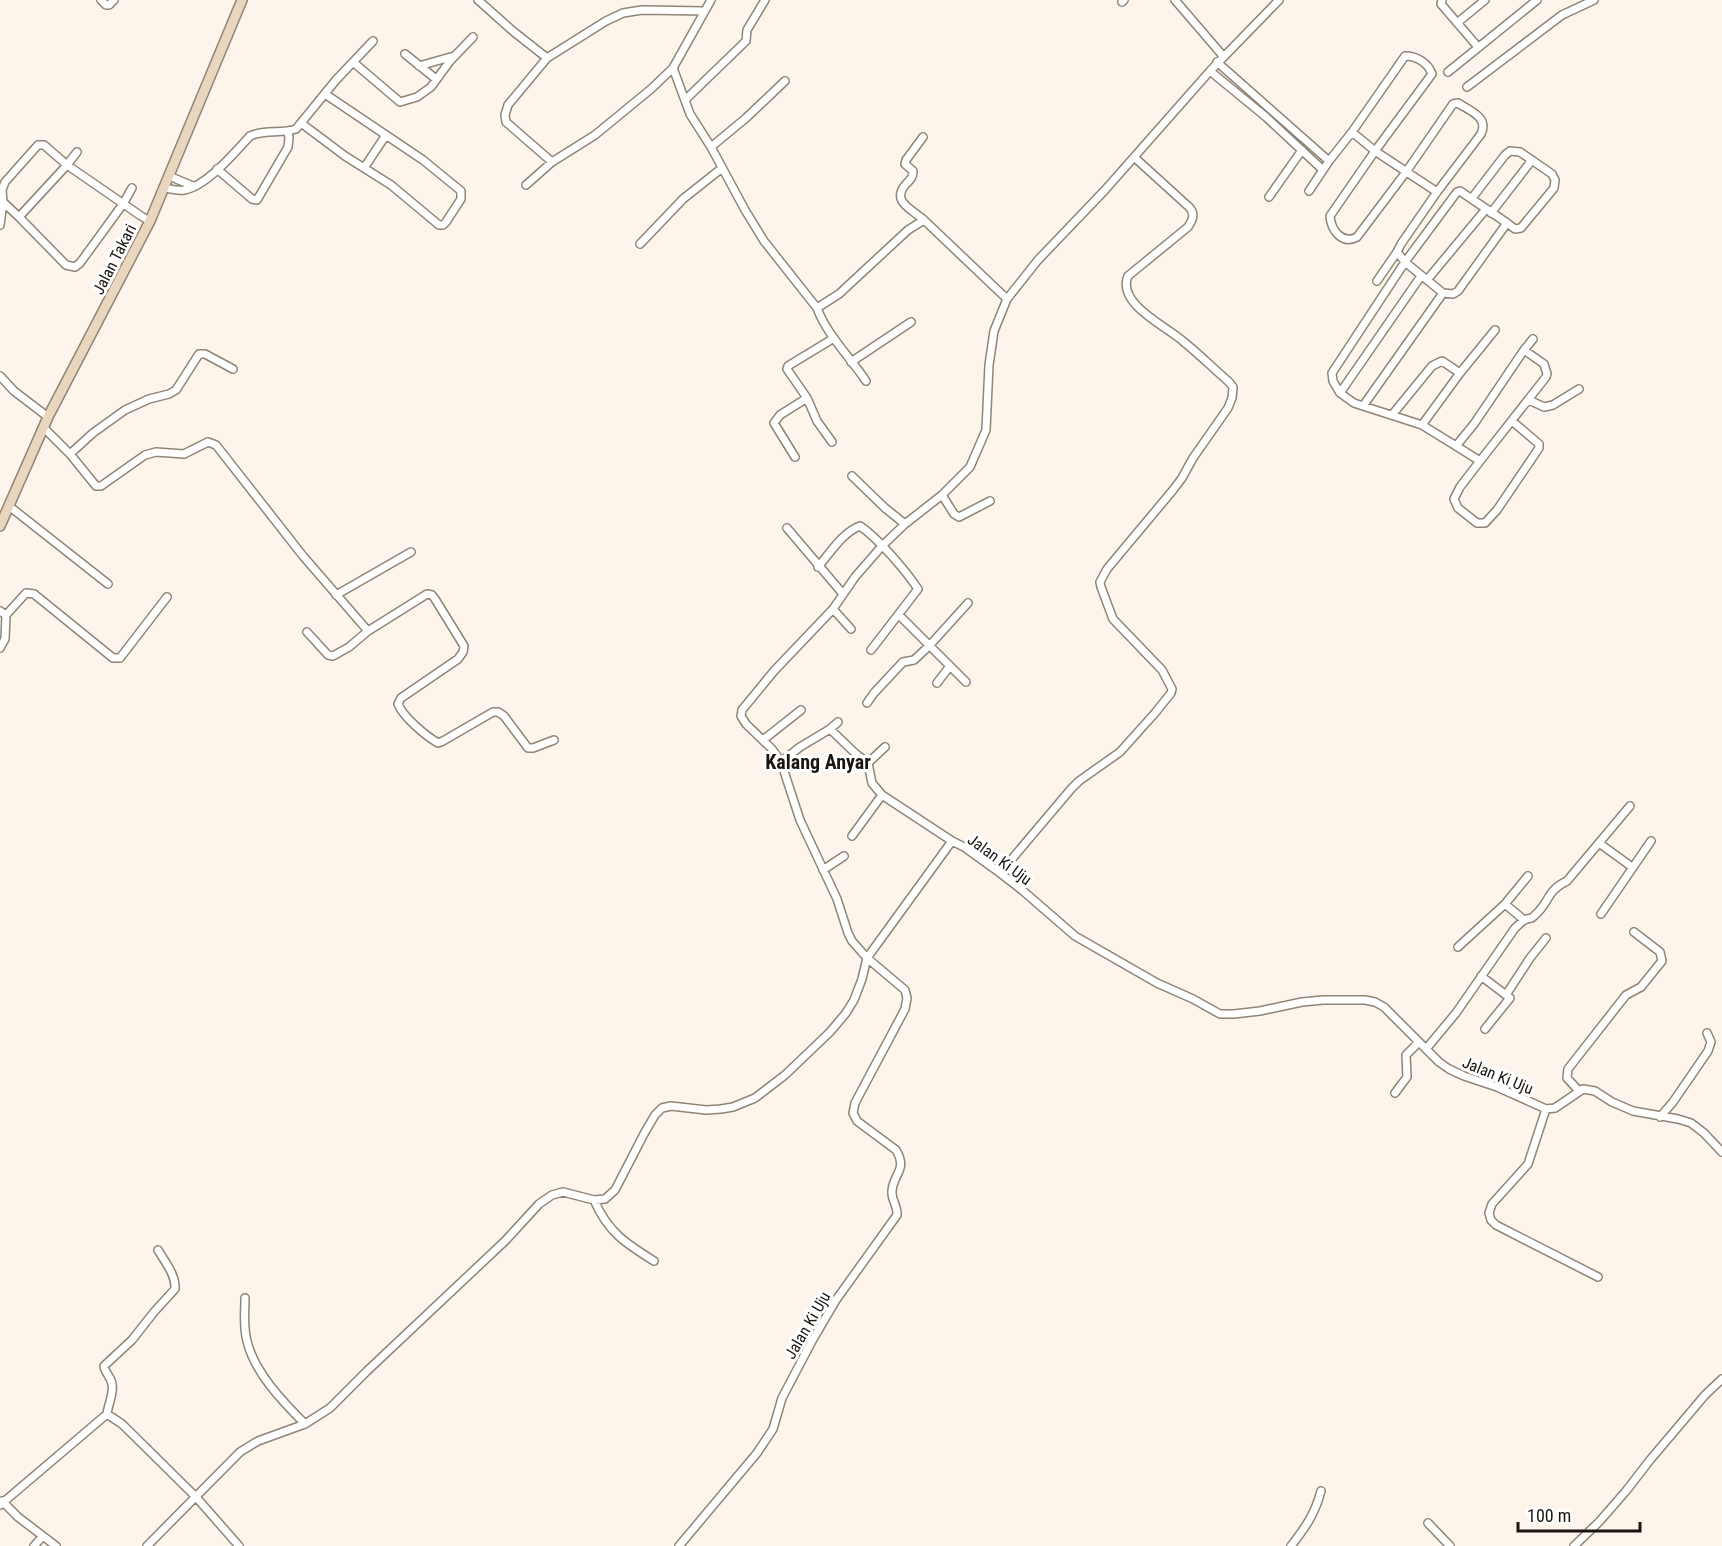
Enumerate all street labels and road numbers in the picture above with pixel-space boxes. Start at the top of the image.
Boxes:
street label: Jalan Takari [89,221,140,298]
street label: Jalan Ki Uju [964,830,1035,889]
street label: Jalan Ki Uju [1460,1053,1536,1098]
street label: Jalan Ki Uju [781,1288,834,1362]

